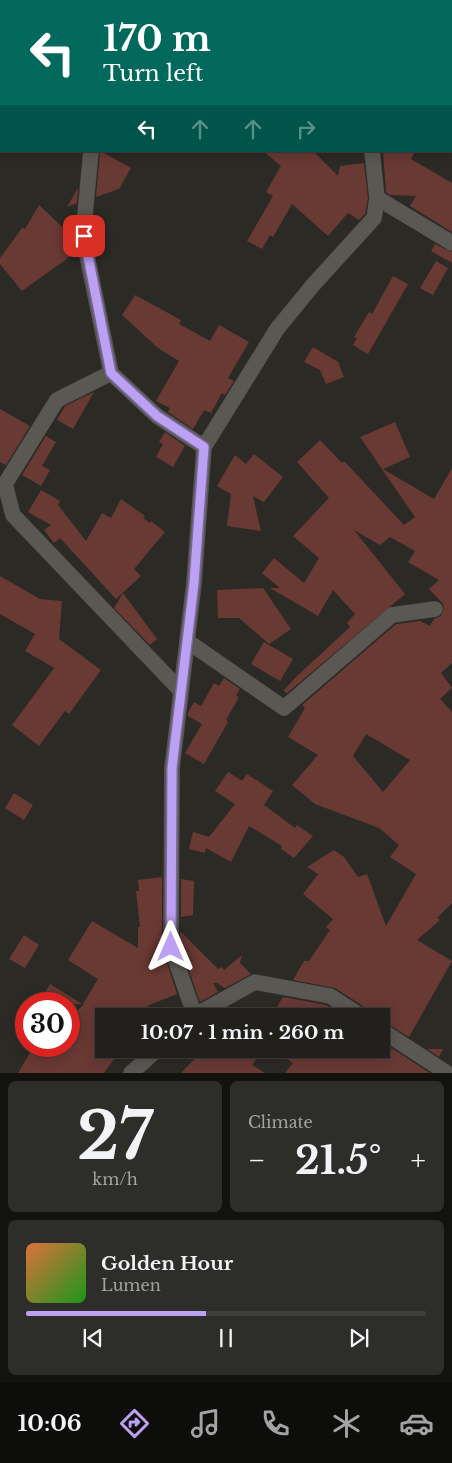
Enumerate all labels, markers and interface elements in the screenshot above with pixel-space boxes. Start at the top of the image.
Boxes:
text: 170 m [103,17,211,60]
icon: left [20,20,85,85]
text: Turn left [103,60,203,87]
icon: left [133,115,161,143]
icon: ahead [186,115,214,143]
icon: ahead [239,115,267,143]
icon: right [292,115,320,143]
pin [63,215,105,257]
icon: arrive [70,222,98,250]
position arrow [144,920,196,972]
speed limit sign: 30 [15,992,80,1057]
text: 10:07 · 1 min · 260 m [141,1021,344,1044]
text: 27 [77,1096,153,1177]
text: Climate [248,1112,313,1132]
text: 21.5° [295,1137,381,1184]
text: − [248,1143,266,1178]
text: + [411,1143,426,1178]
text: km/h [92,1169,138,1189]
text: Golden Hour [101,1252,233,1275]
text: Lumen [101,1275,161,1295]
icon: previous [79,1324,107,1352]
icon: pause [212,1324,240,1352]
icon: next [345,1324,373,1352]
icon: directions [117,1406,152,1441]
icon: music [188,1406,223,1441]
icon: phone [258,1406,293,1441]
icon: climate [329,1406,364,1441]
icon: car [399,1406,434,1441]
text: 10:06 [18,1410,82,1437]

